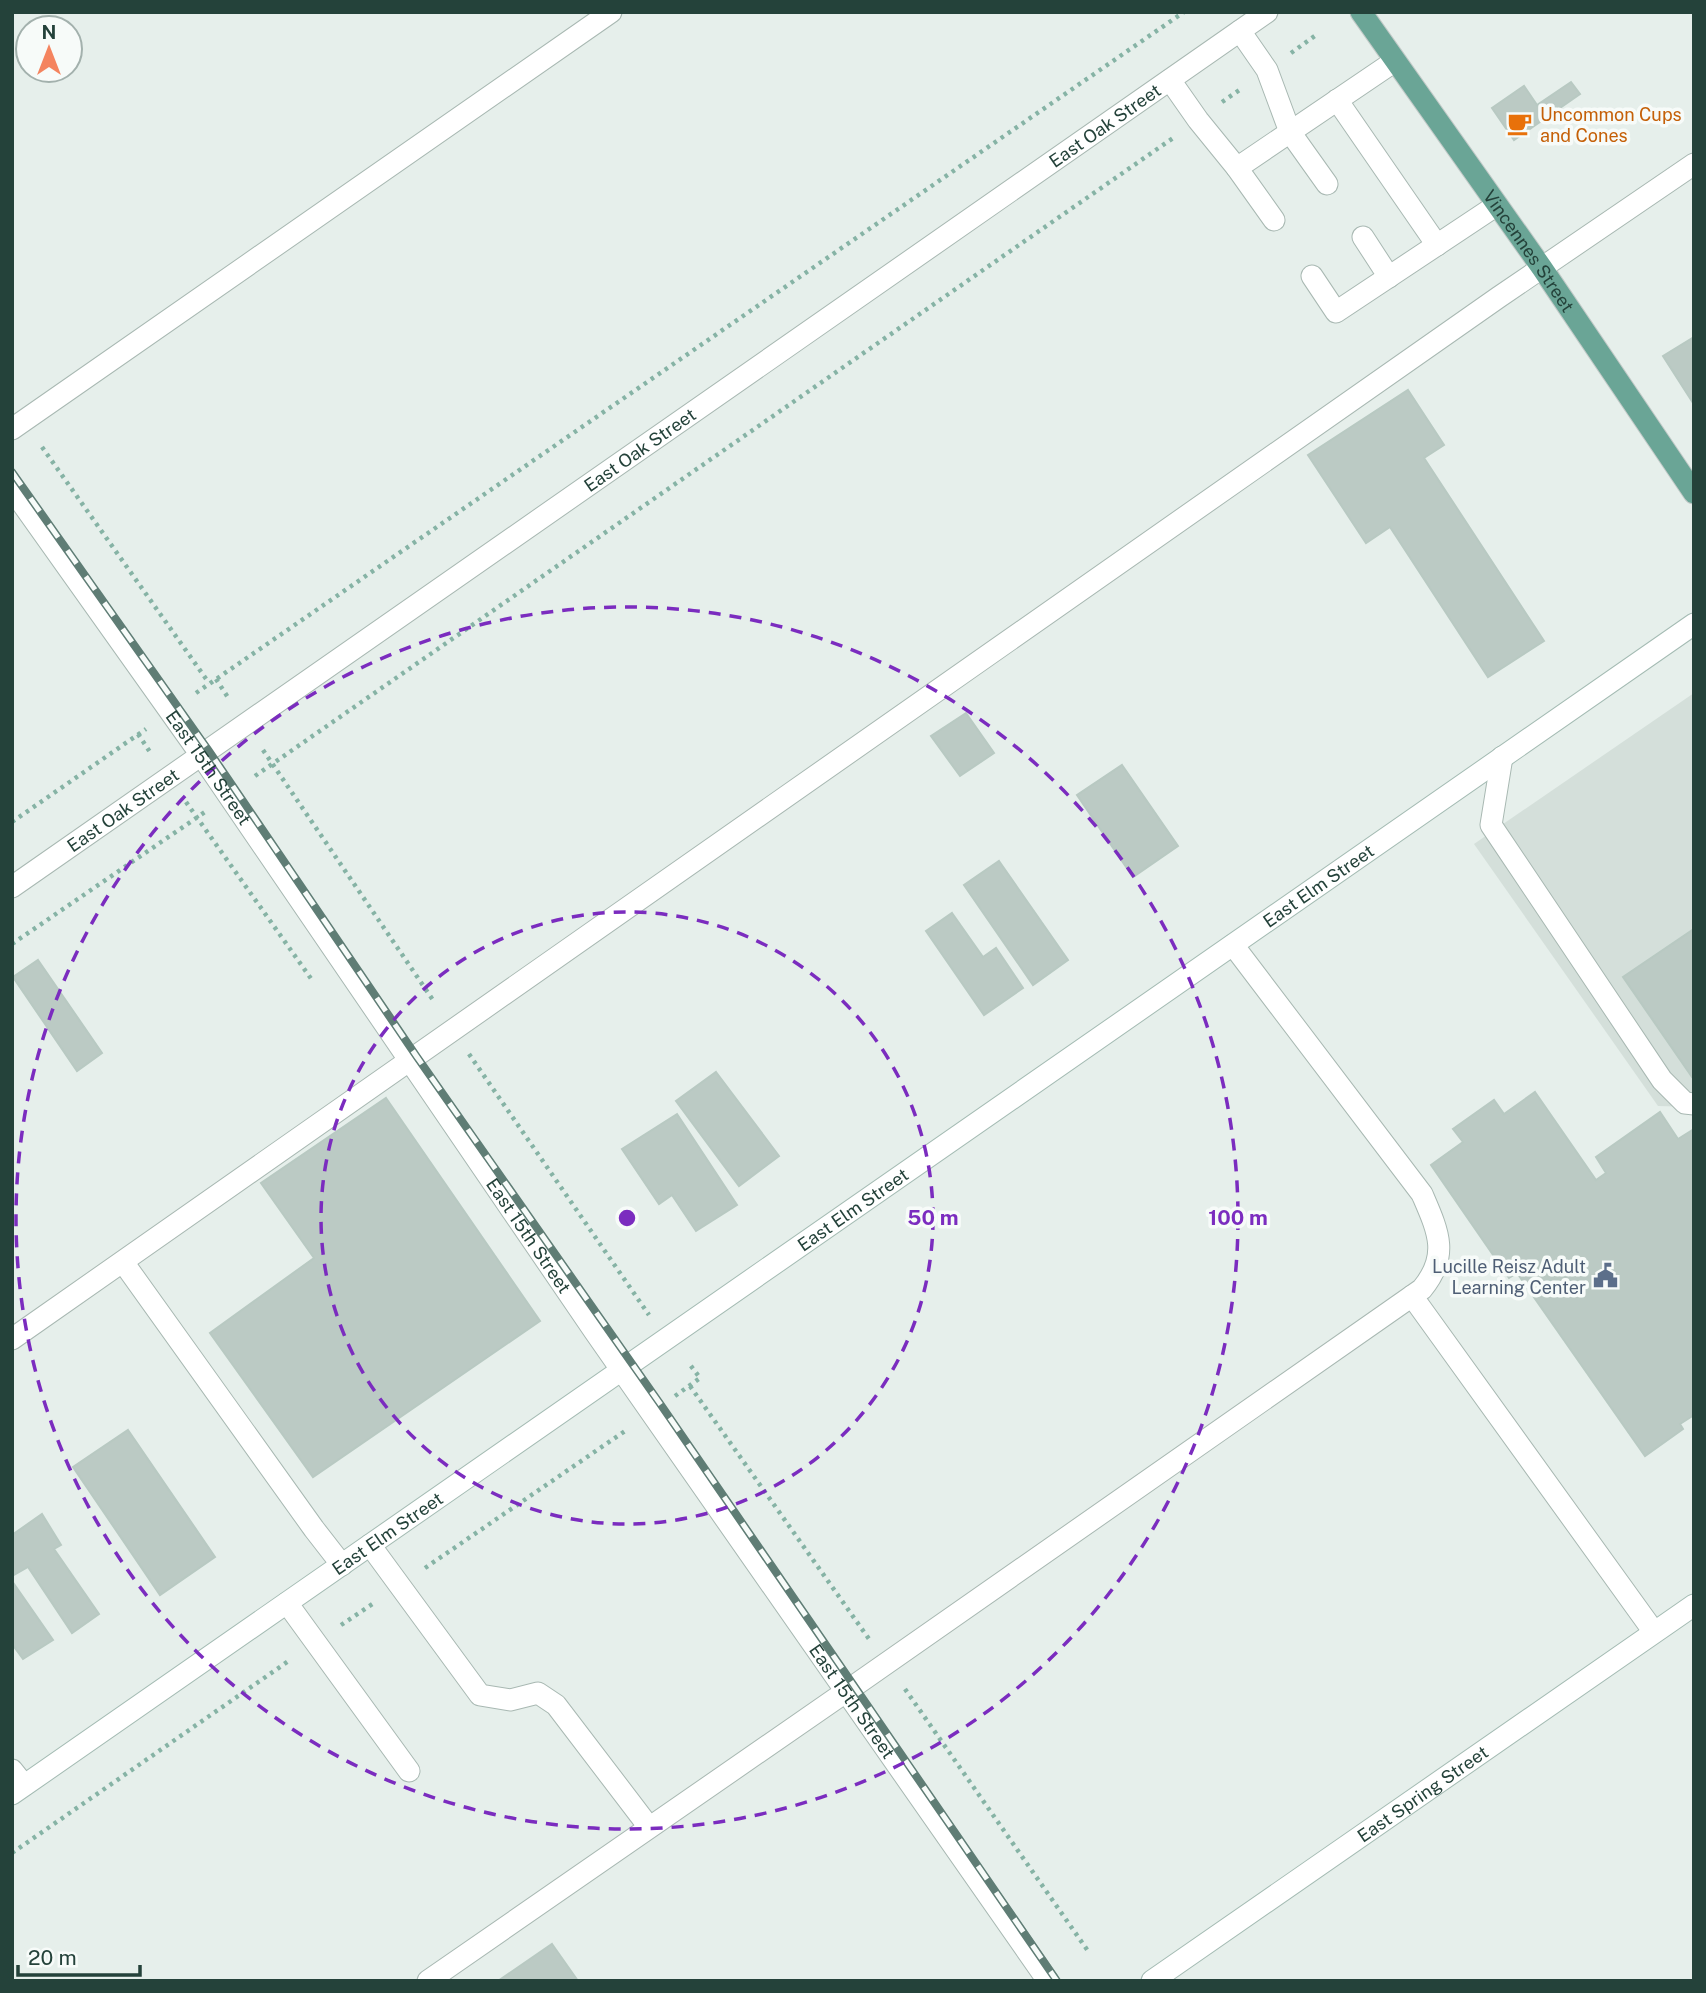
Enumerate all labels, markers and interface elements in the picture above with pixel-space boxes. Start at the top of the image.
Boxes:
north arrow [14,14,84,84]
text: N [42,21,56,43]
street label: East Oak Street [1045,79,1165,171]
place label: Uncommon Cups and Cones [1540,104,1682,146]
cafe icon: Uncommon Cups and Cones [1506,110,1534,138]
street label: Vincennes Street [1479,186,1579,316]
street label: East Oak Street [580,403,699,496]
street label: East 15th Street [162,706,256,829]
street label: East Oak Street [63,764,183,856]
street label: East Elm Street [1259,840,1377,931]
street label: East Elm Street [793,1163,912,1255]
street label: East 15th Street [482,1174,576,1297]
text: 50 m [907,1205,959,1230]
text: 100 m [1208,1205,1268,1230]
centre of rings [615,1206,639,1230]
place label: Lucille Reisz Adult Learning Center [1432,1256,1586,1298]
public building icon: Lucille Reisz Adult Learning Center [1592,1262,1620,1290]
street label: East Elm Street [328,1487,447,1579]
street label: East 15th Street [805,1640,900,1762]
street label: East Spring Street [1353,1741,1492,1846]
scale bar [18,1934,140,1978]
text: 20 m [28,1945,77,1970]

